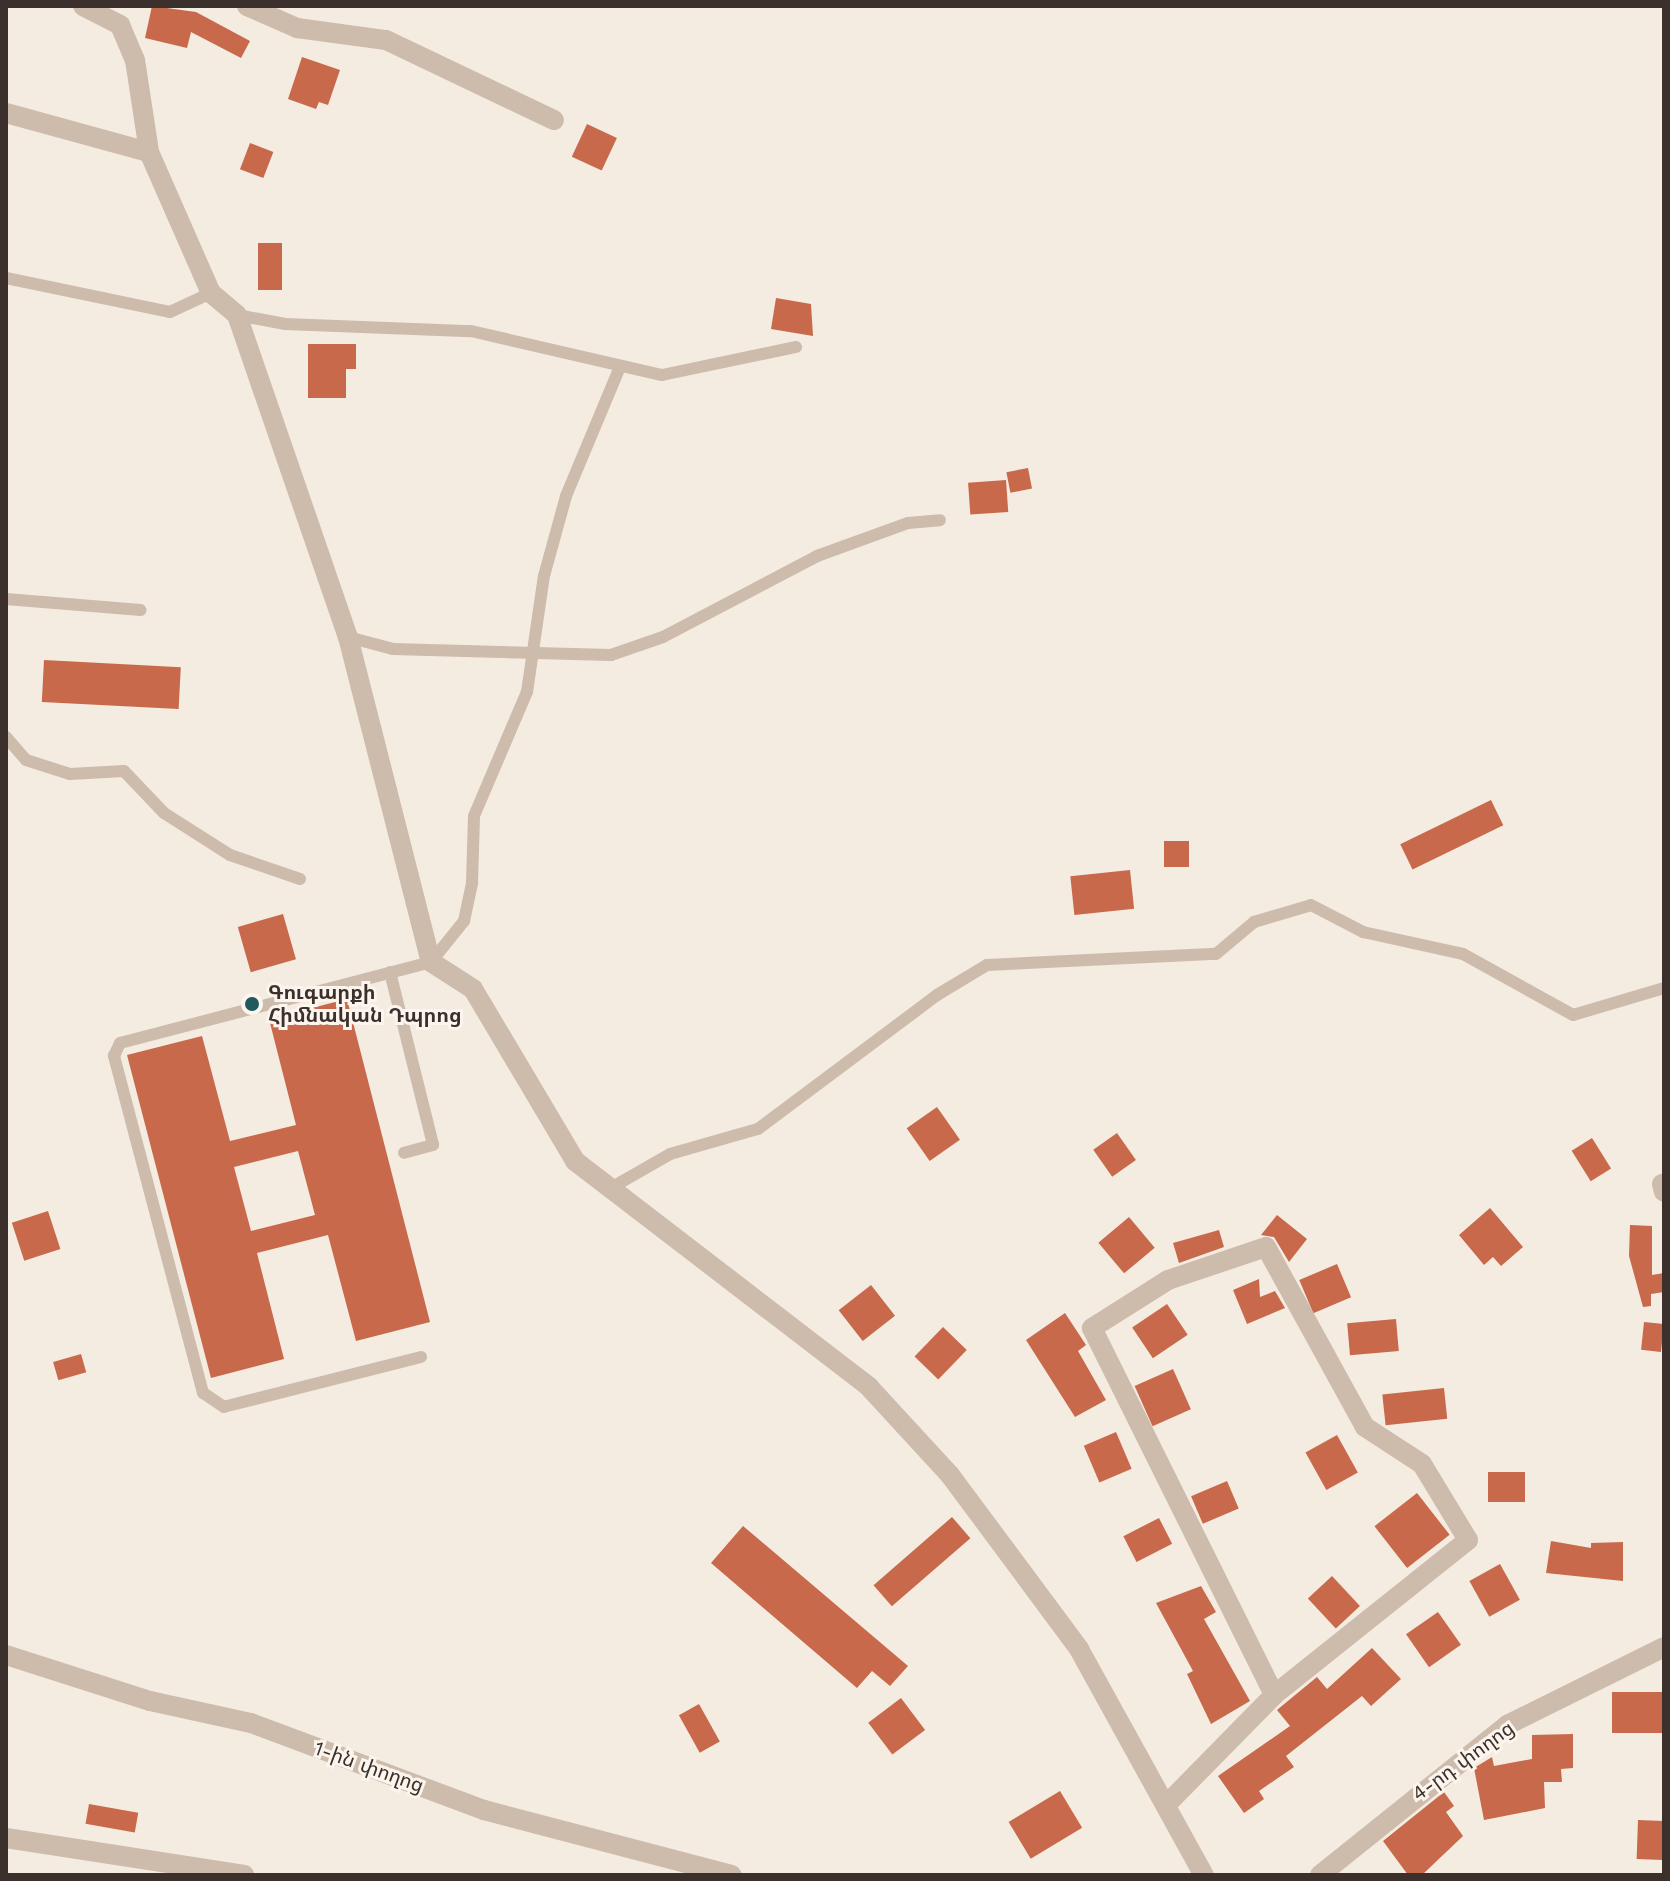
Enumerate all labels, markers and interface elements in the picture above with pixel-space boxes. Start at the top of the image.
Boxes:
place label: Գուգարքի Հիմնական Դպրոց [268,980,462,1027]
marker: Գուգարքի Հիմնական Դպրոց [243,995,261,1013]
street label: 4-րդ փողոց [1407,1716,1519,1806]
street label: 1-ին փողոց [311,1736,427,1798]

